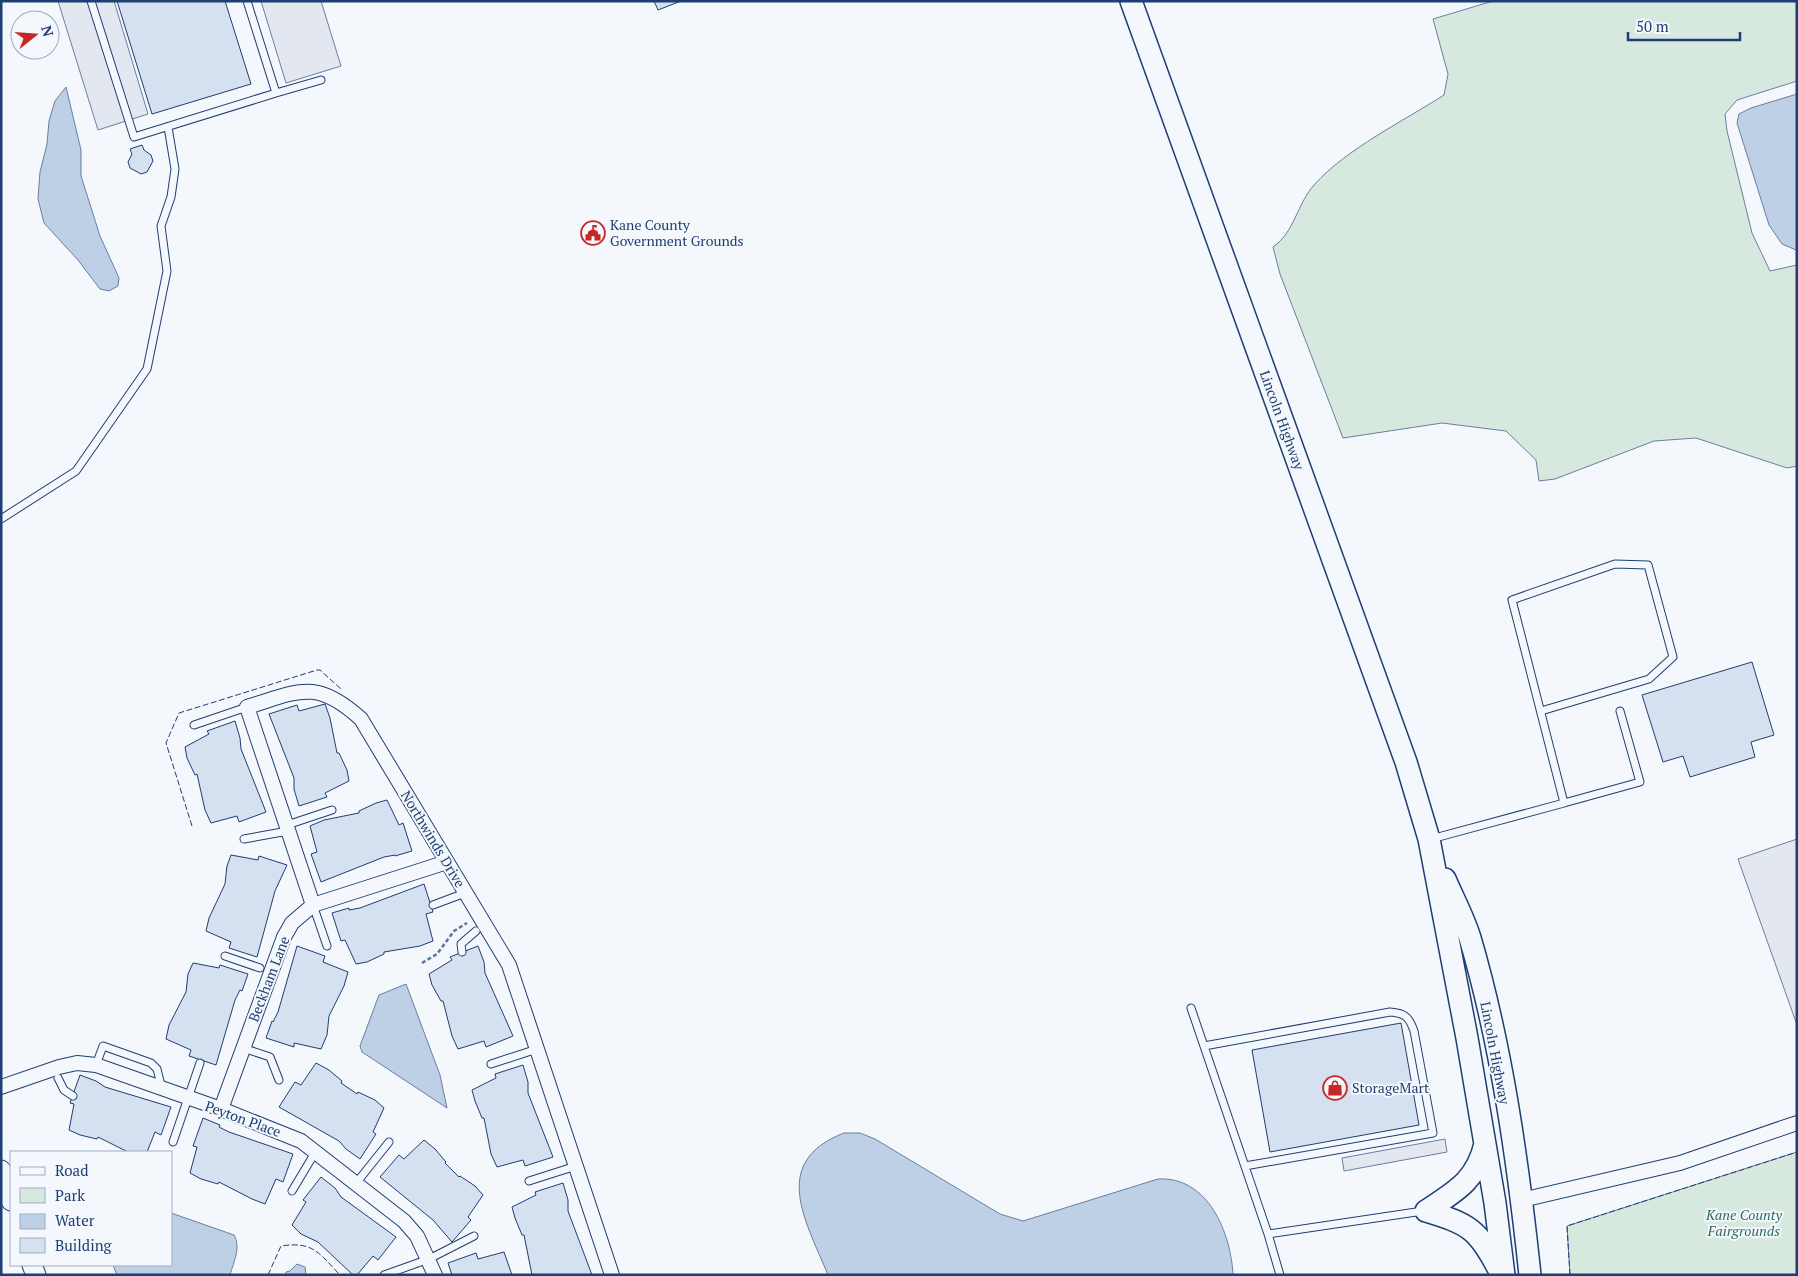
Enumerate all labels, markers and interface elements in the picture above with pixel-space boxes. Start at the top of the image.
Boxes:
north arrow [10,10,60,60]
scale bar [1628,10,1740,42]
text: 50 m [1636,16,1669,36]
text: N [37,23,59,39]
place label: Kane County Government Grounds [610,215,744,250]
public building icon: Kane County Government Grounds [580,220,606,246]
street label: Lincoln Highway [1256,367,1310,473]
street label: Northwinds Drive [397,787,470,891]
street label: Beckham Lane [243,933,294,1024]
street label: Lincoln Highway [1476,1000,1515,1107]
shop icon: StorageMart [1322,1075,1348,1101]
place label: StorageMart [1352,1078,1430,1097]
street label: Peyton Place [203,1096,284,1141]
legend [10,1151,172,1266]
text: Road [55,1160,88,1180]
text: Park [55,1185,85,1205]
park label: Kane County Fairgrounds [1705,1205,1783,1240]
text: Water [55,1210,95,1230]
text: Building [55,1235,113,1255]

